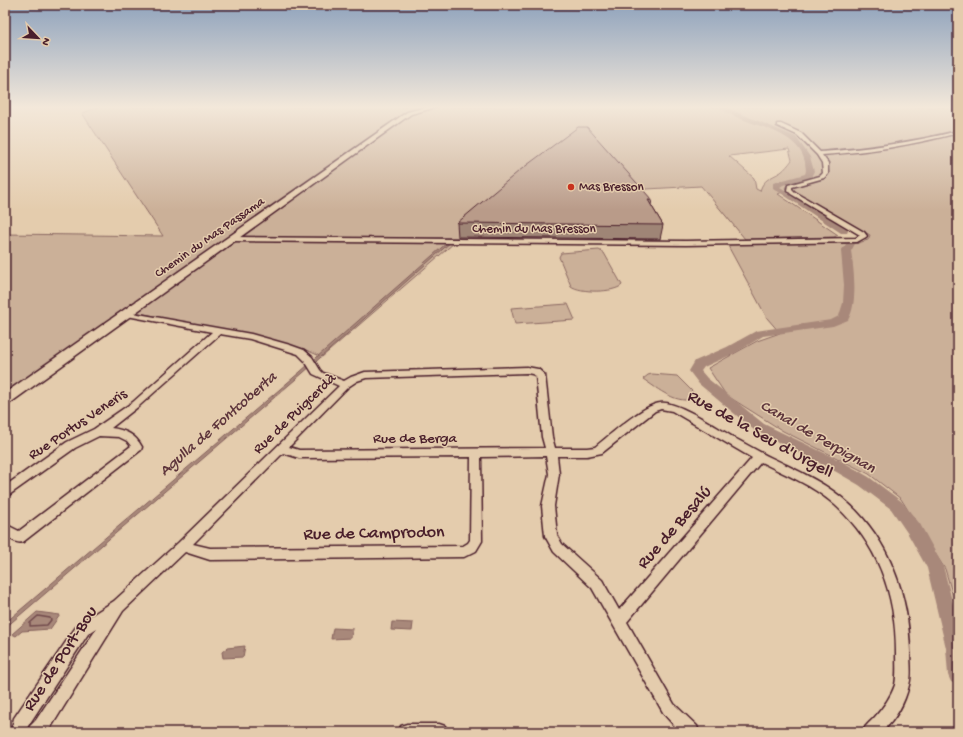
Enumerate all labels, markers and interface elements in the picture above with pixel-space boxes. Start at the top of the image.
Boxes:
north arrow [18,18,58,58]
text: N [38,36,52,47]
place label: Mas Bresson [579,180,644,195]
marker: Mas Bresson [566,182,576,192]
street label: Chemin du Mas Passama [152,194,268,282]
street label: Chemin du Mas Bresson [472,222,597,237]
water label: Agulla de Fontcoberta [156,368,282,481]
street label: Rue de Puigcerdà [250,369,341,458]
street label: Rue Portus Veneris [25,385,131,465]
street label: Rue de la Seu d'Urgell [683,386,837,484]
water label: Canal de Perpignan [756,397,878,479]
street label: Rue de Berga [373,430,458,448]
street label: Rue de Besalú [633,482,717,574]
street label: Rue de Camprodon [303,522,445,546]
street label: Rue de Port-Bou [19,602,103,716]

